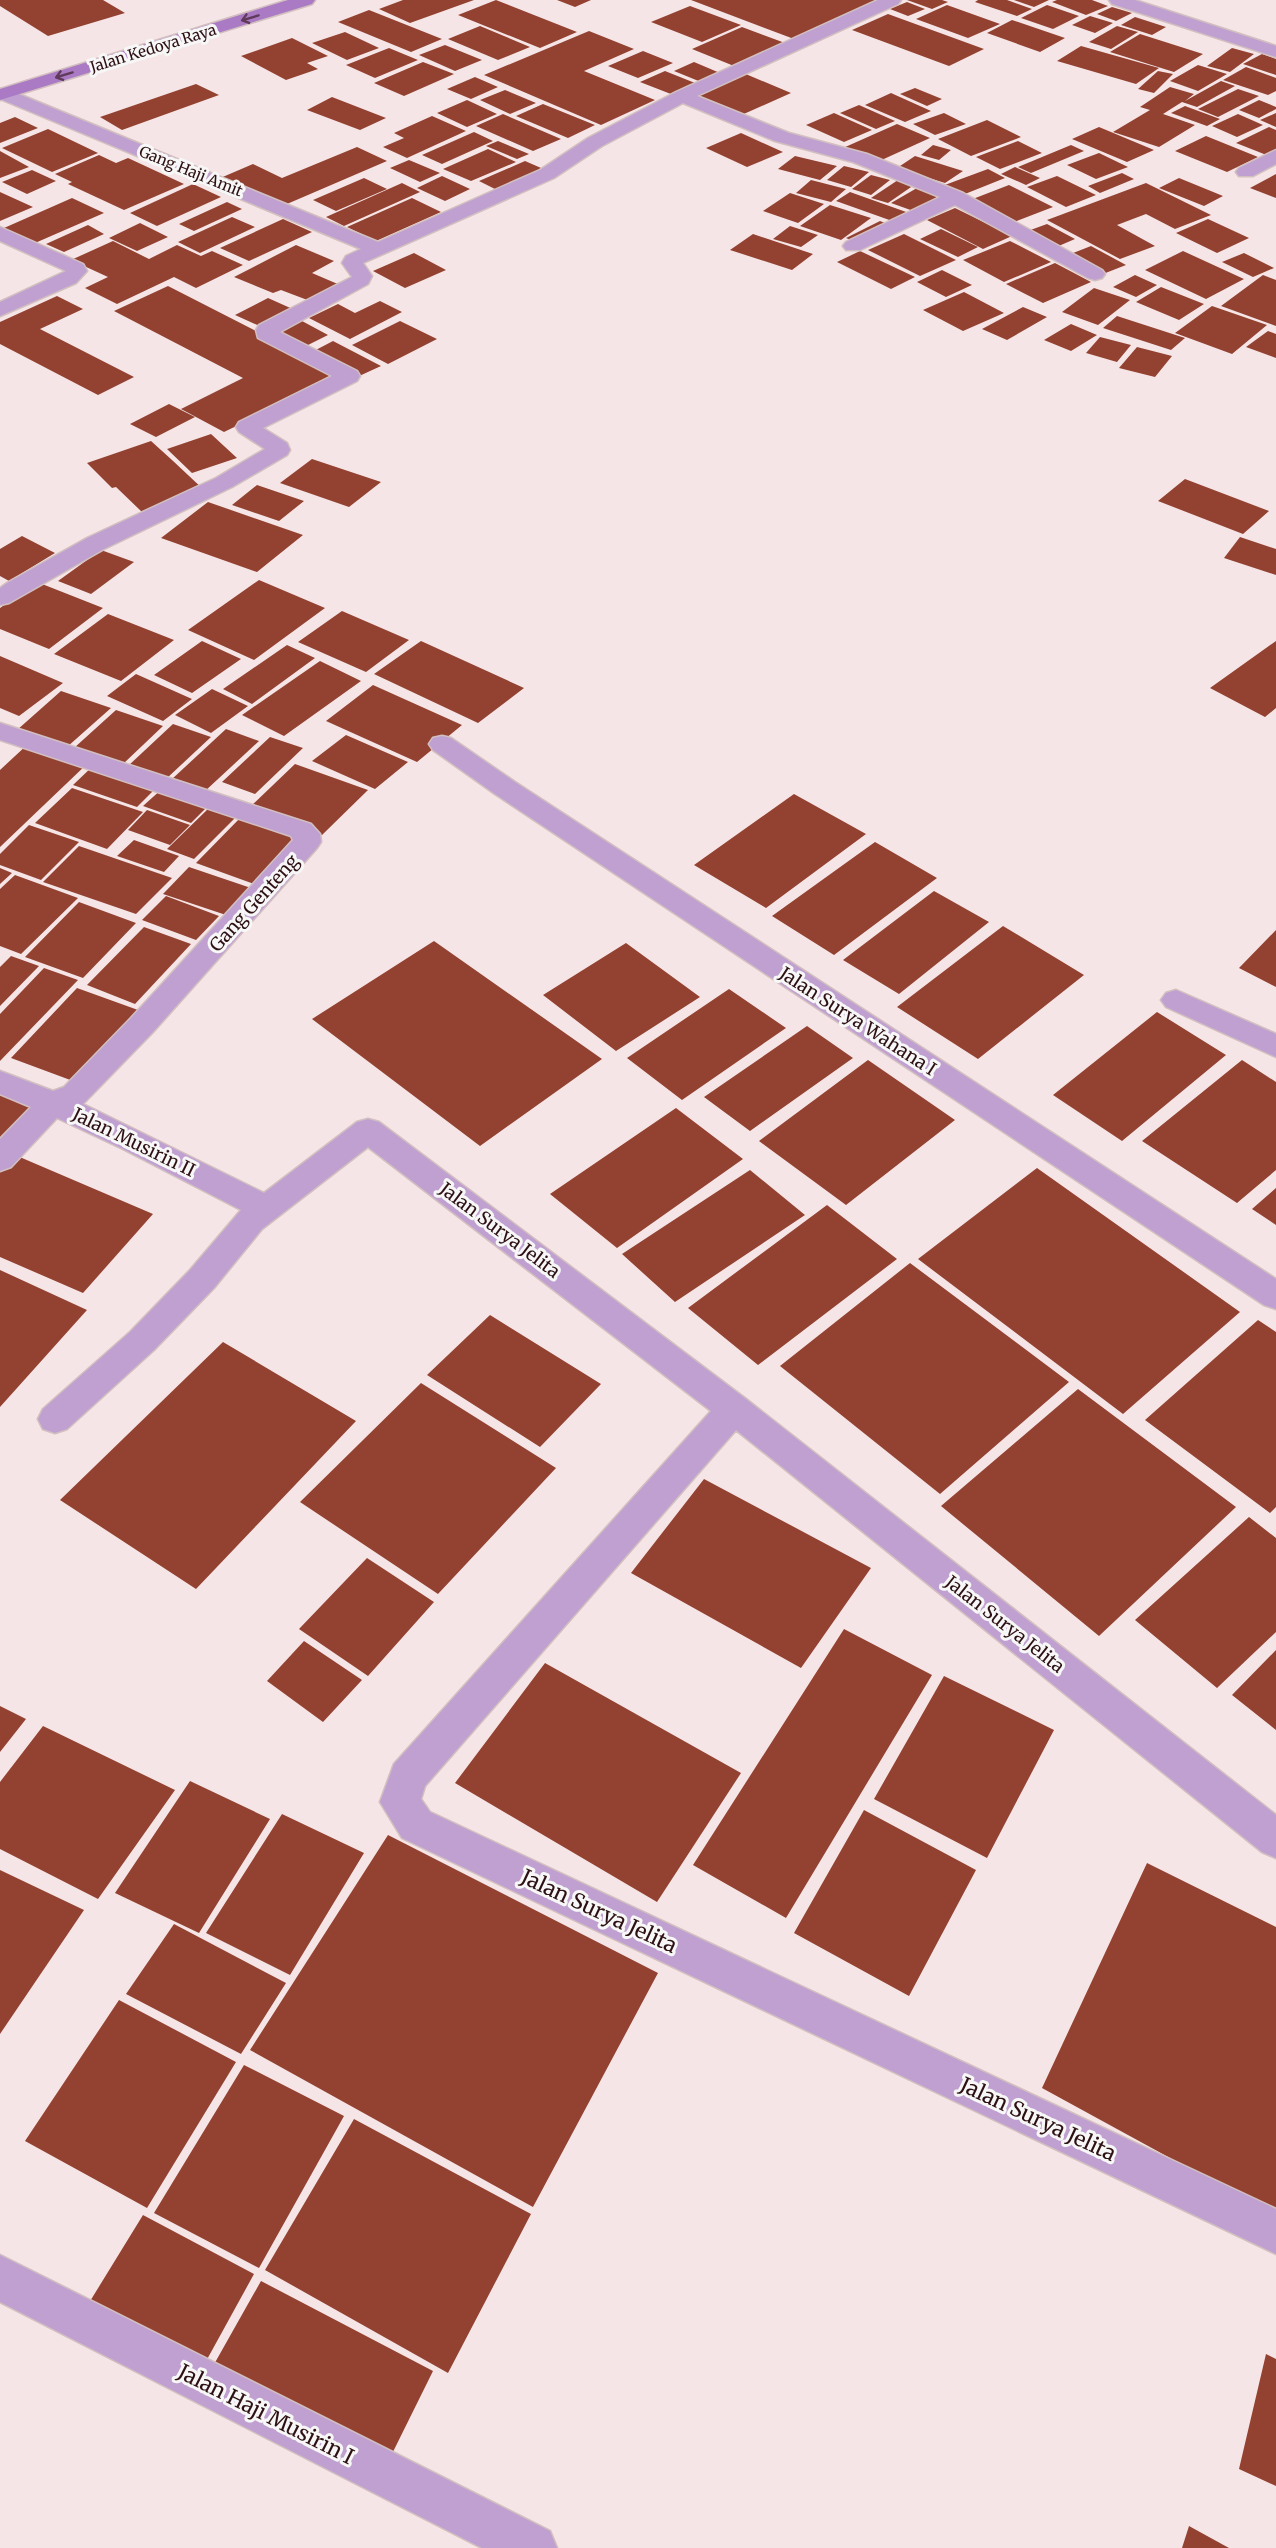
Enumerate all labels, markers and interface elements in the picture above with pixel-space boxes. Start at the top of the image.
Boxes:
one-way arrow [241,13,260,24]
street label: Jalan Kedoya Raya [87,20,218,77]
one-way arrow [55,70,74,81]
street label: Gang Haji Amit [137,142,246,200]
street label: Gang Genteng [204,850,304,956]
street label: Jalan Surya Wahana I [774,961,941,1080]
street label: Jalan Musirin II [68,1102,199,1182]
street label: Jalan Surya Jelita [434,1177,565,1283]
street label: Jalan Surya Jelita [940,1570,1070,1678]
street label: Jalan Surya Jelita [516,1863,681,1959]
street label: Jalan Surya Jelita [955,2071,1120,2167]
street label: Jalan Haji Musirin I [173,2357,359,2470]

